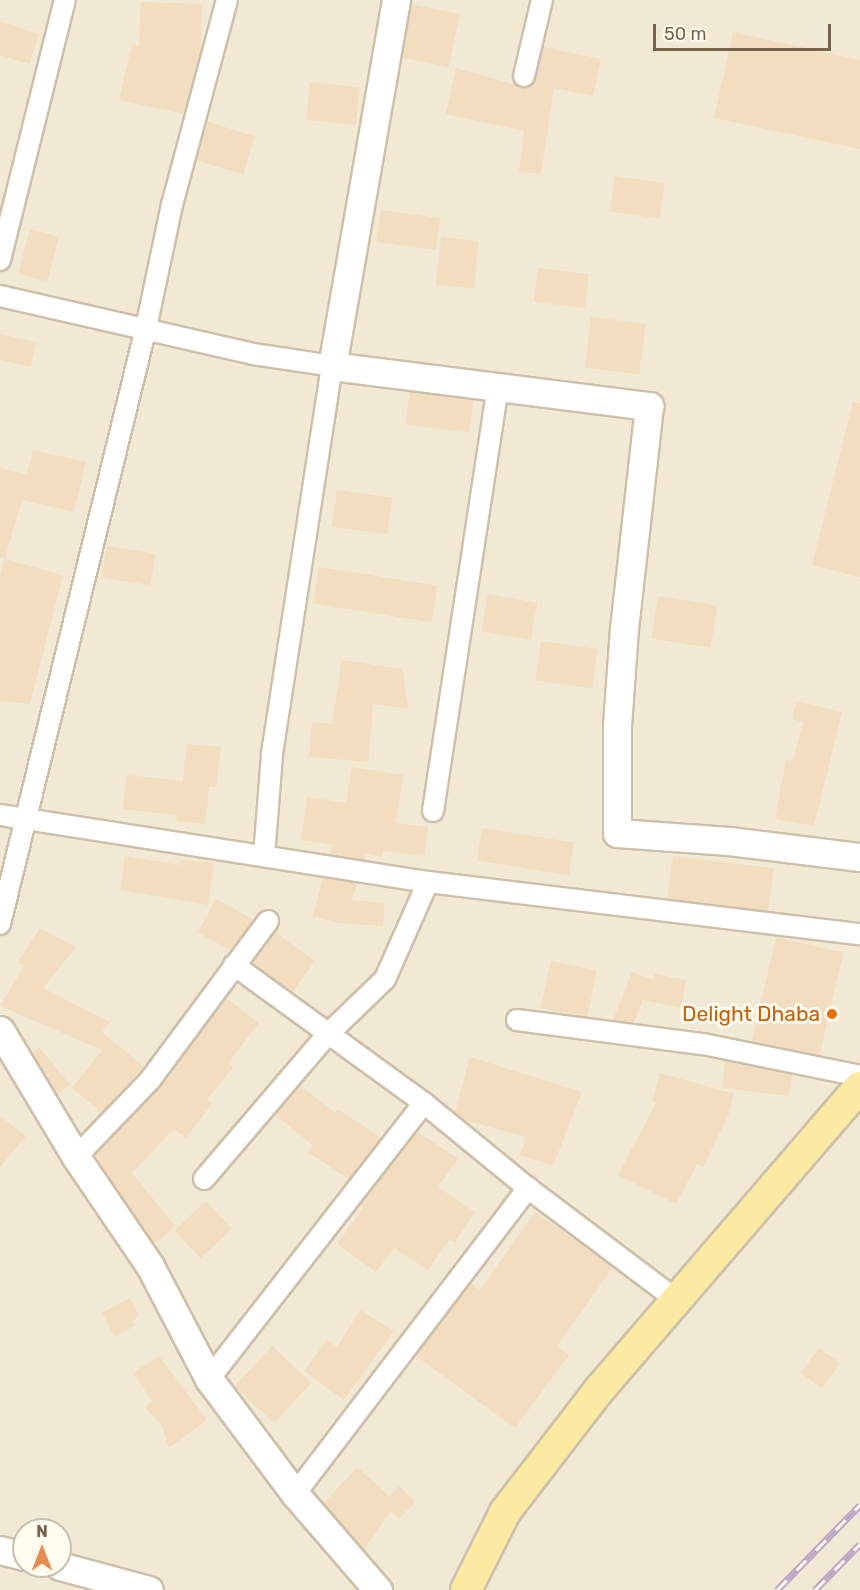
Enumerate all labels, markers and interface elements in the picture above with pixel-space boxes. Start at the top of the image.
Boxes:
scale bar [656,12,834,50]
text: 50 m [664,23,707,45]
place label: Delight Dhaba [682,1001,820,1027]
marker: Delight Dhaba [825,1007,839,1021]
north arrow [12,1518,72,1578]
text: N [36,1522,48,1541]

